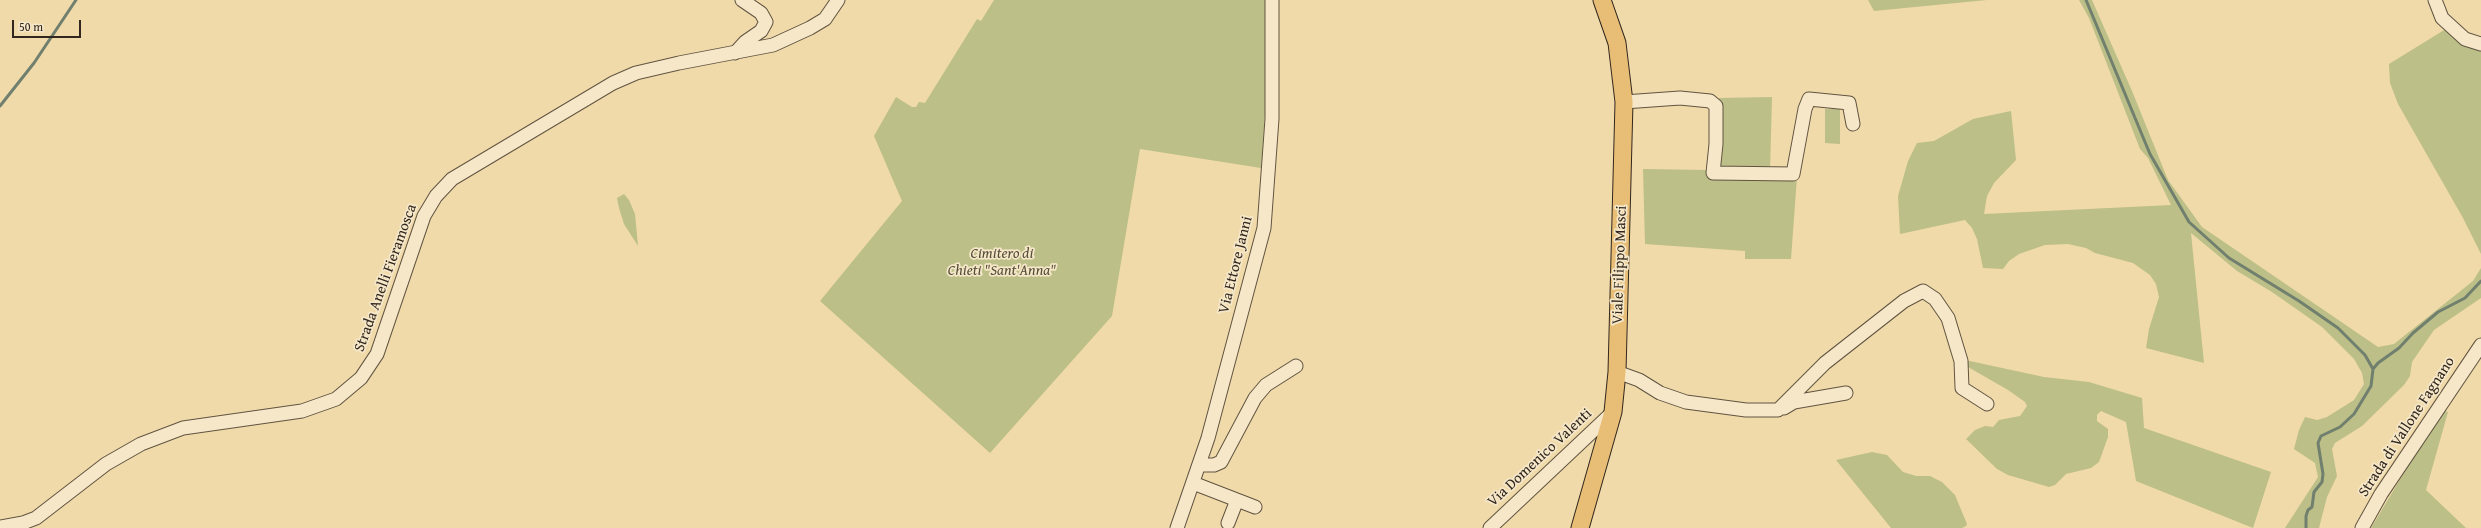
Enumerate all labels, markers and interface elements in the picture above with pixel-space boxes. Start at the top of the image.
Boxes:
scale bar [14,12,83,38]
text: 50 m [19,18,43,35]
street label: Strada Anelli Fieramosca [351,202,421,354]
street label: Viale Filippo Masci [1609,205,1631,325]
street label: Via Ettore Janni [1215,215,1257,315]
park label: Cimitero di Chieti "Sant'Anna" [948,245,1056,280]
street label: Strada di Vallone Fagnano [2355,354,2459,500]
street label: Via Domenico Valenti [1484,405,1596,511]

